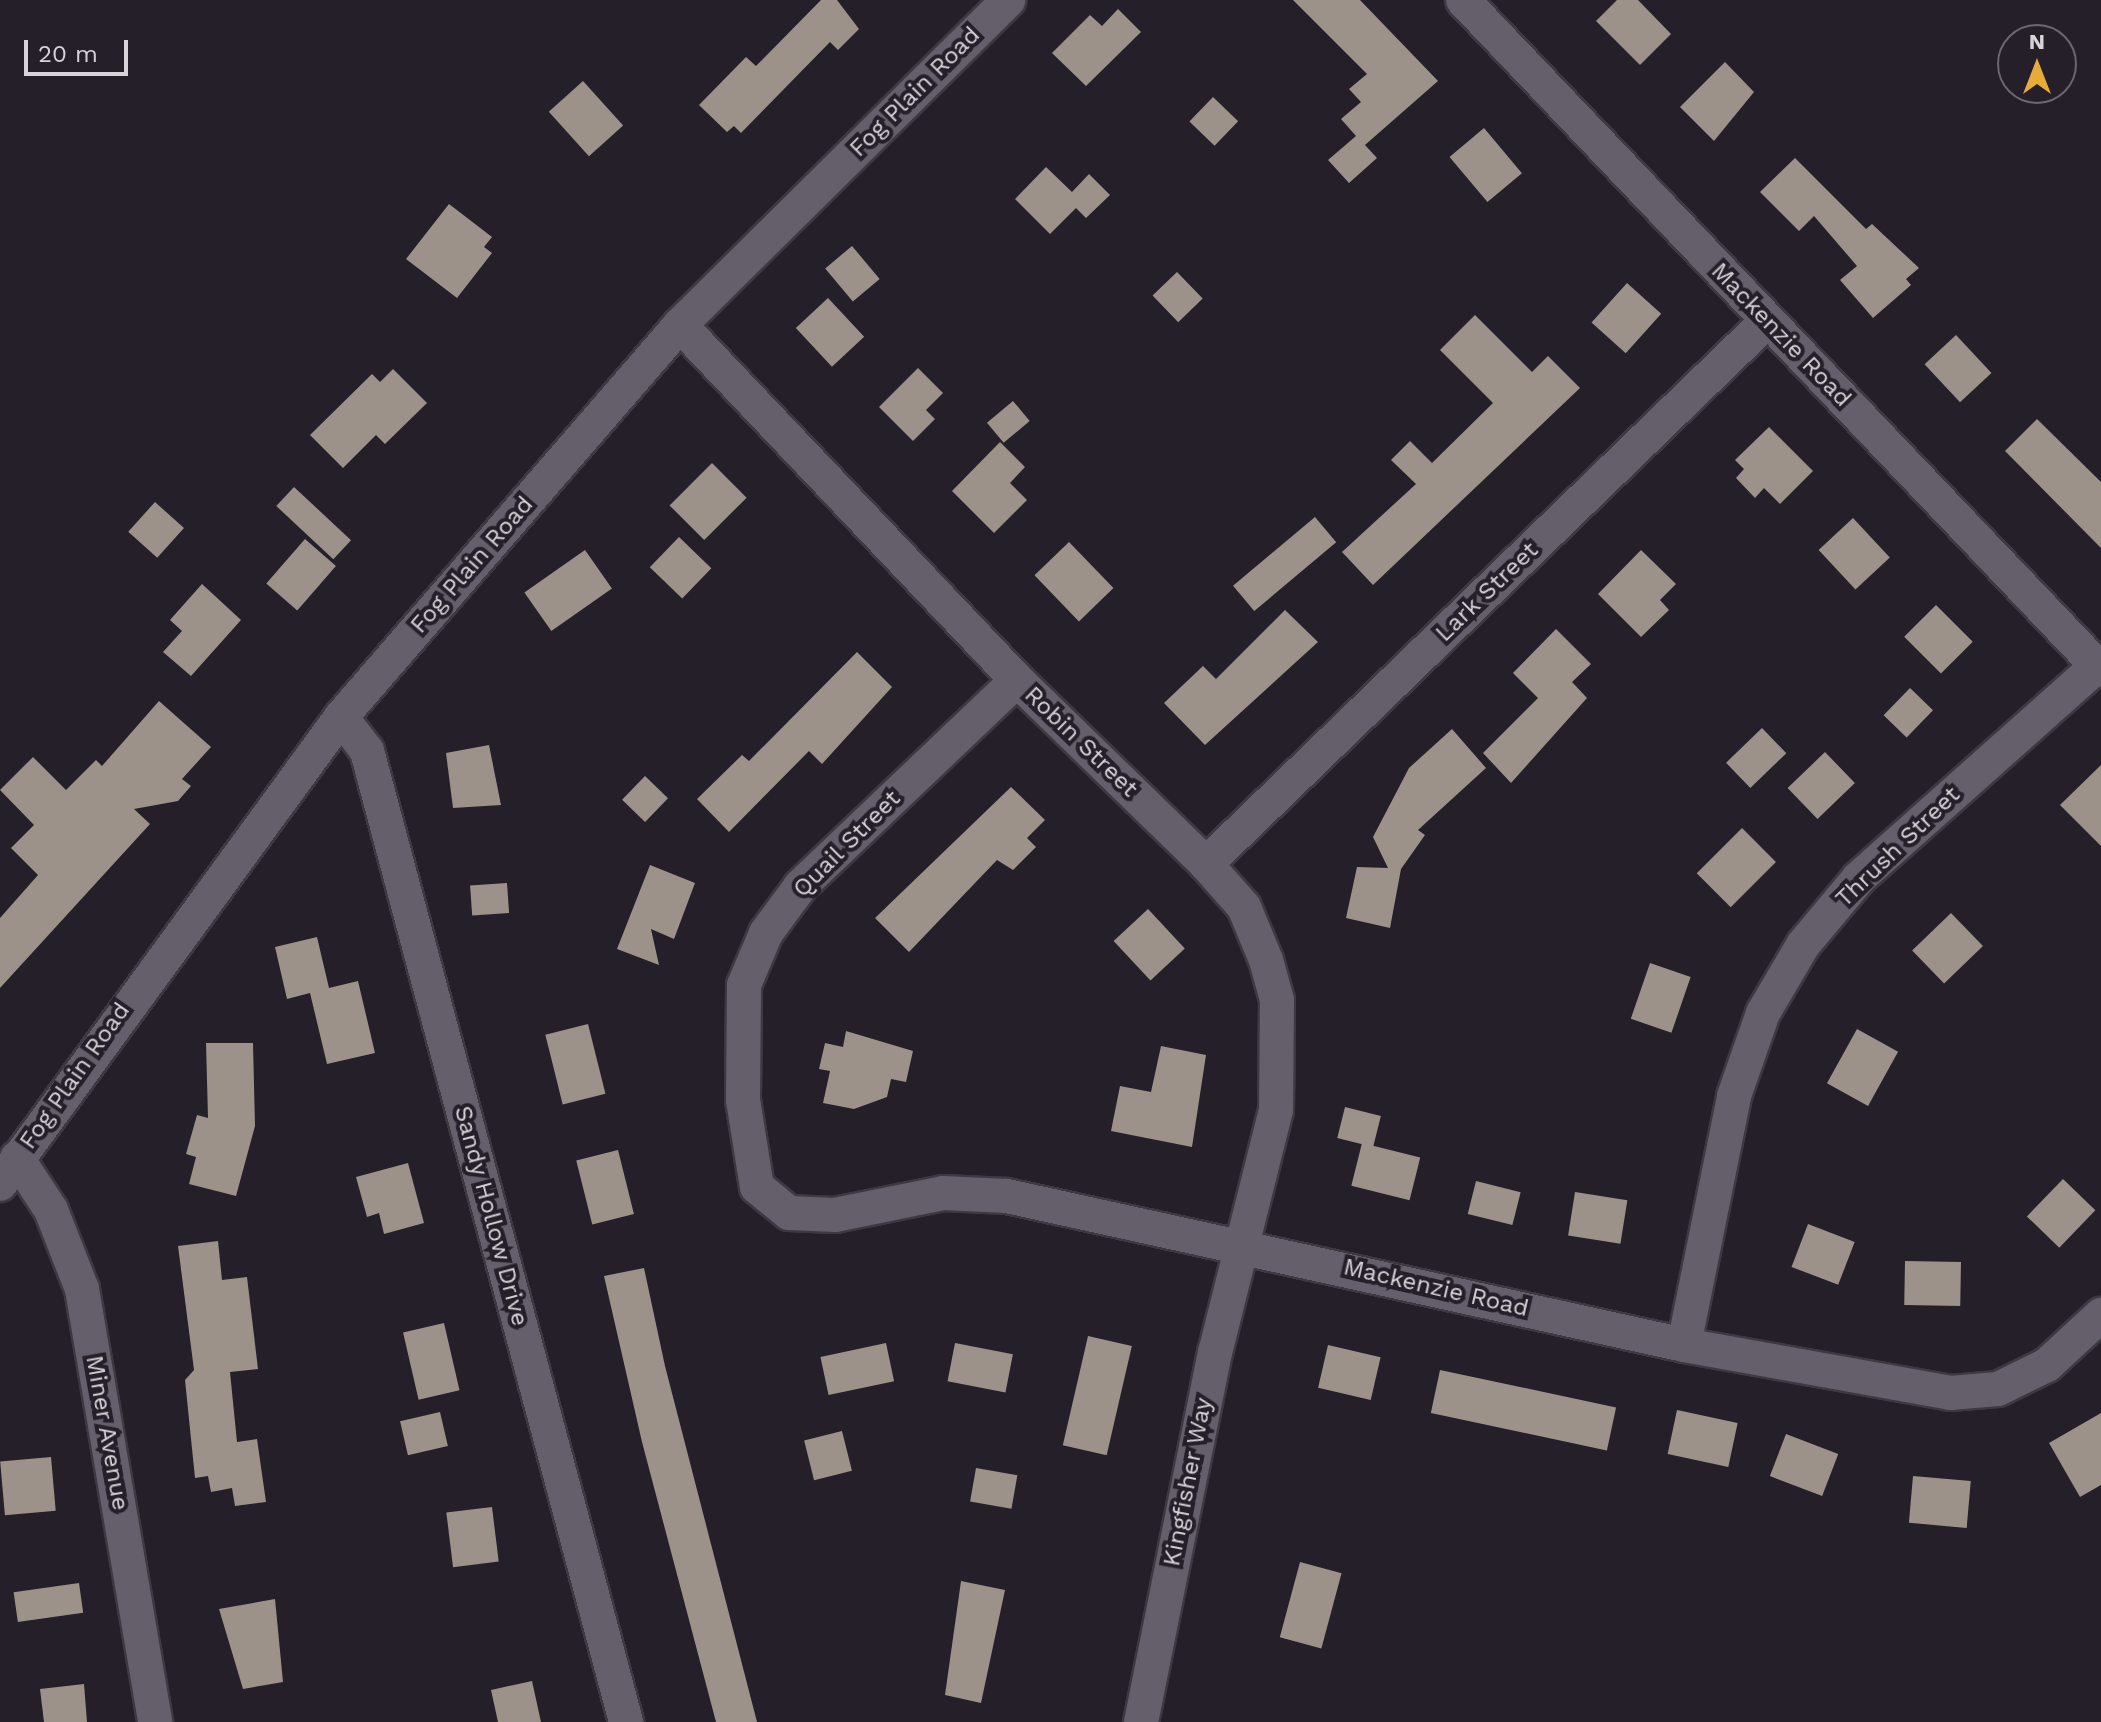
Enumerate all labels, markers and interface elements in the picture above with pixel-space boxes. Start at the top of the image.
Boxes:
street label: Fog Plain Road [844,21,986,163]
scale bar [28,24,132,74]
north arrow [1997,24,2077,104]
text: N [2029,29,2045,54]
text: 20 m [38,40,98,68]
street label: Mackenzie Road [1705,257,1857,413]
street label: Fog Plain Road [405,491,539,639]
street label: Lark Street [1430,536,1544,648]
street label: Robin Street [1018,681,1144,803]
street label: Thrush Street [1830,781,1966,913]
street label: Quail Street [787,784,907,904]
street label: Fog Plain Road [14,997,136,1155]
street label: Sandy Hollow Drive [448,1102,534,1330]
street label: Mackenzie Road [1341,1253,1531,1323]
street label: Miner Avenue [79,1352,135,1514]
street label: Kingfisher Way [1157,1395,1219,1569]

